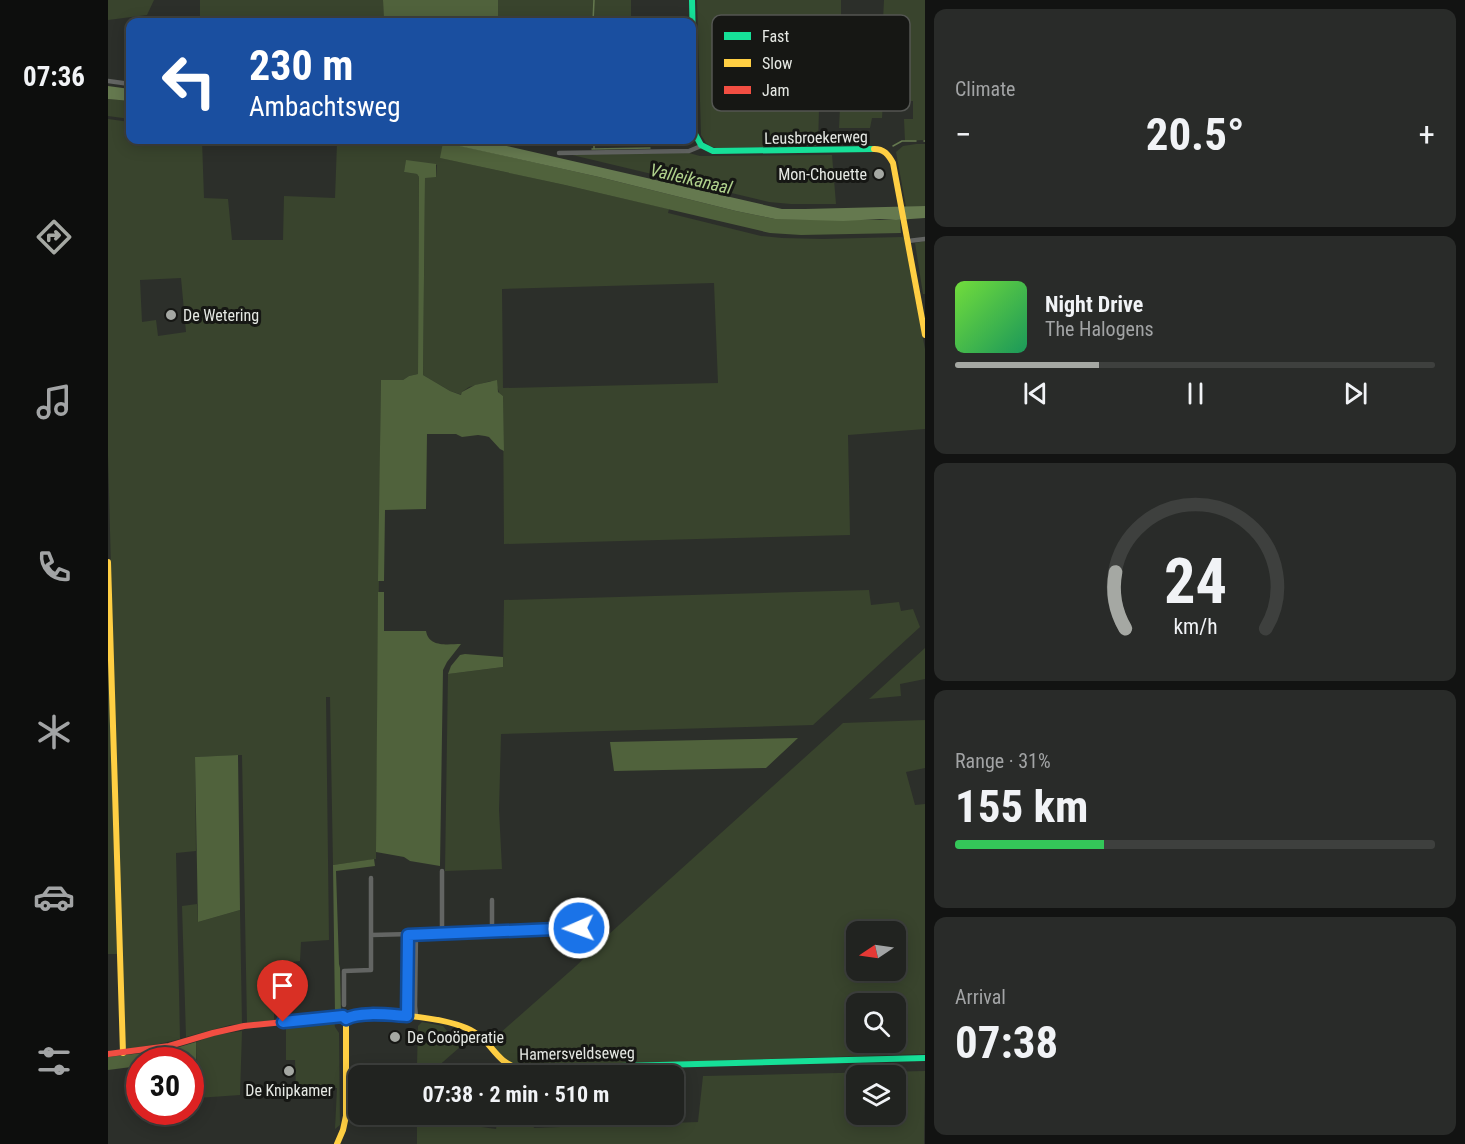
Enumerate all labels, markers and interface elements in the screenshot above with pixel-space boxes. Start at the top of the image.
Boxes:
legend [712,15,910,111]
text: Fast [762,27,789,46]
text: 230 m [249,41,354,90]
icon: left [150,42,228,120]
text: Slow [762,54,792,73]
text: 07:36 [23,61,85,93]
text: Climate [955,77,1015,101]
text: Jam [762,81,789,100]
text: Ambachtsweg [249,91,400,123]
text: 20.5° [1146,108,1244,161]
text: − [955,115,972,154]
text: + [1419,115,1435,154]
street label: Leusbroekerweg [764,127,868,148]
water label: Valleikanaal [648,159,735,198]
place label: Mon-Chouette [778,165,867,184]
marker: Mon-Chouette [872,167,886,181]
icon: directions [33,216,75,258]
text: Night Drive [1045,292,1143,317]
place label: De Wetering [183,306,259,325]
marker: De Wetering [164,308,178,322]
text: The Halogens [1045,317,1154,341]
icon: previous [1019,377,1052,410]
icon: pause [1179,377,1212,410]
icon: next [1339,377,1372,410]
icon: music [33,381,75,423]
text: 24 [1163,545,1227,618]
icon: phone [33,546,75,588]
text: km/h [1173,614,1217,639]
icon: climate [33,711,75,753]
text: Range · 31% [955,749,1051,773]
text: 155 km [955,780,1088,833]
icon: car [33,876,75,918]
position arrow [547,896,611,960]
north arrow [846,921,906,981]
map controls [846,921,906,1125]
pin [257,960,308,1022]
icon: arrive [266,969,299,1002]
text: Arrival [955,985,1006,1009]
button: search [846,993,906,1053]
text: 07:38 [955,1016,1058,1069]
place label: De Cooöperatie [407,1028,504,1047]
marker: De Cooöperatie [388,1030,402,1044]
icon: filters [33,1040,75,1082]
street label: Hamersveldseweg [519,1043,635,1064]
speed limit sign: 30 [126,1047,204,1125]
marker: De Knipkamer [282,1064,296,1078]
button: layers [846,1065,906,1125]
place label: De Knipkamer [245,1081,333,1100]
text: 07:38 · 2 min · 510 m [423,1082,609,1107]

